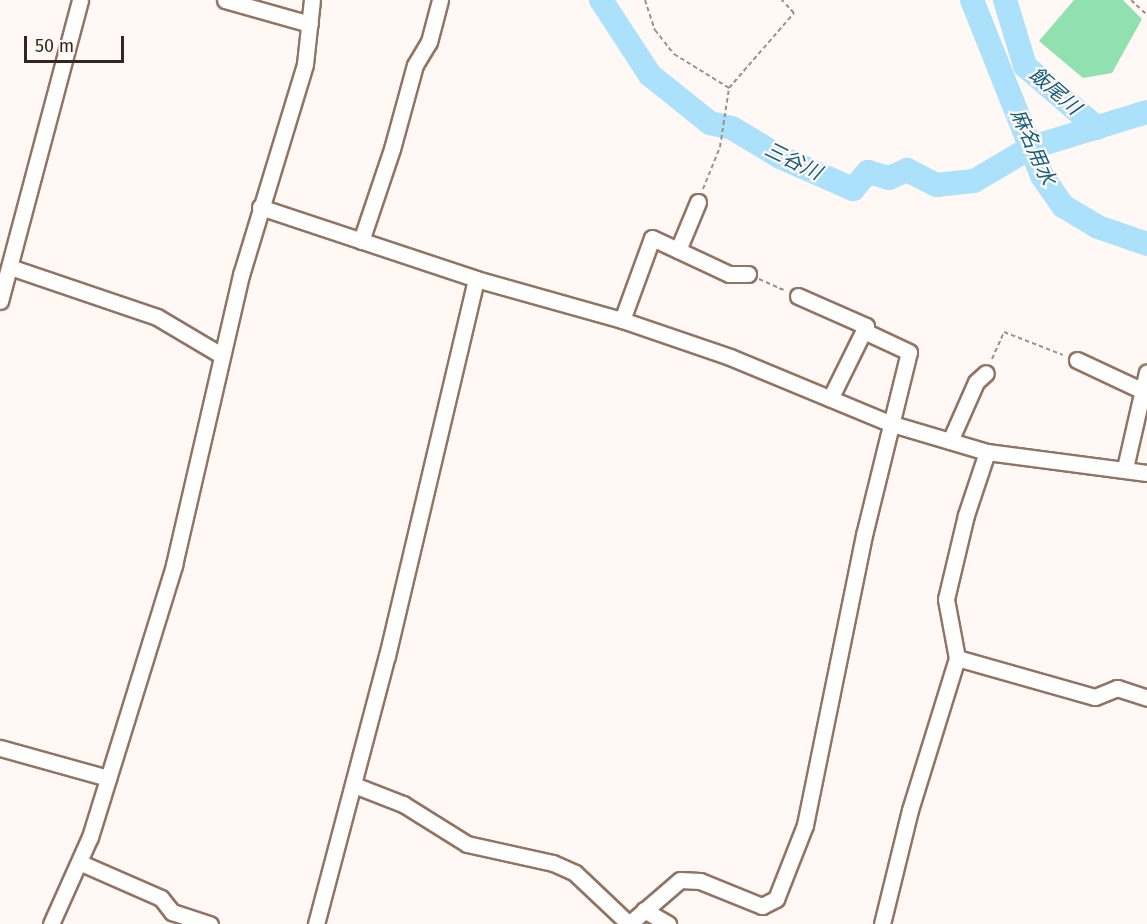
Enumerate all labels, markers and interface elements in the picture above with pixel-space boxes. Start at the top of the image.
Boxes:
scale bar [27,24,128,62]
text: 50 m [35,35,74,57]
water label: 飯尾川 [1024,62,1086,120]
water label: 麻名用水 [1006,106,1060,188]
water label: 三谷川 [761,137,825,185]

